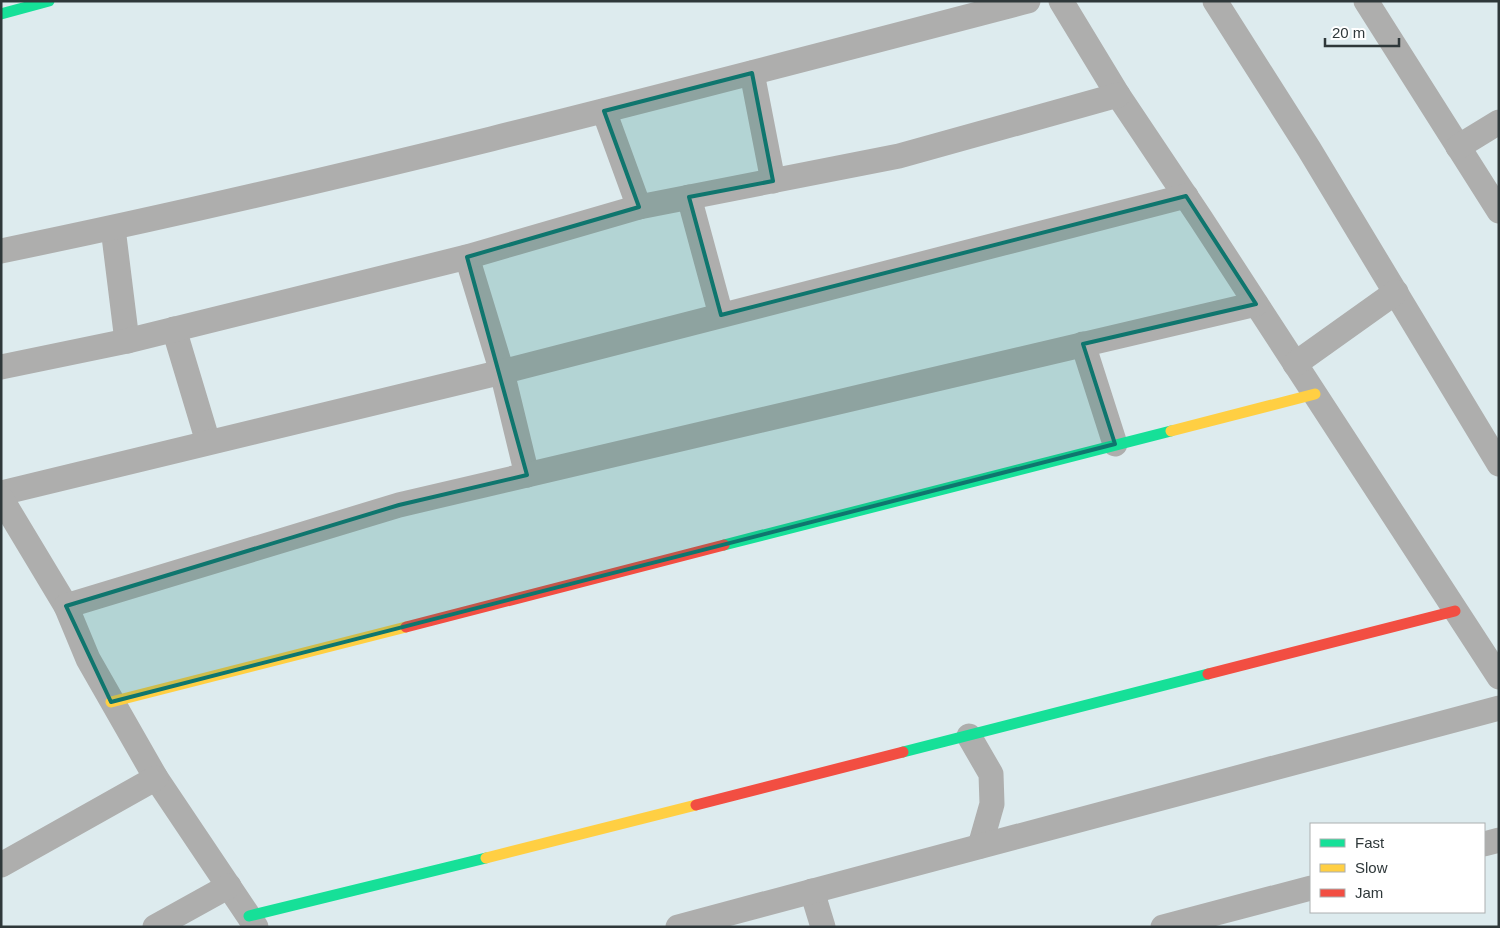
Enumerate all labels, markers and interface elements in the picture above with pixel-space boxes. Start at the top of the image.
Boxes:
scale bar [1325,15,1399,47]
text: 20 m [1332,24,1365,41]
legend [1310,823,1485,913]
text: Fast [1355,834,1385,851]
text: Slow [1355,859,1388,876]
text: Jam [1355,884,1383,901]

